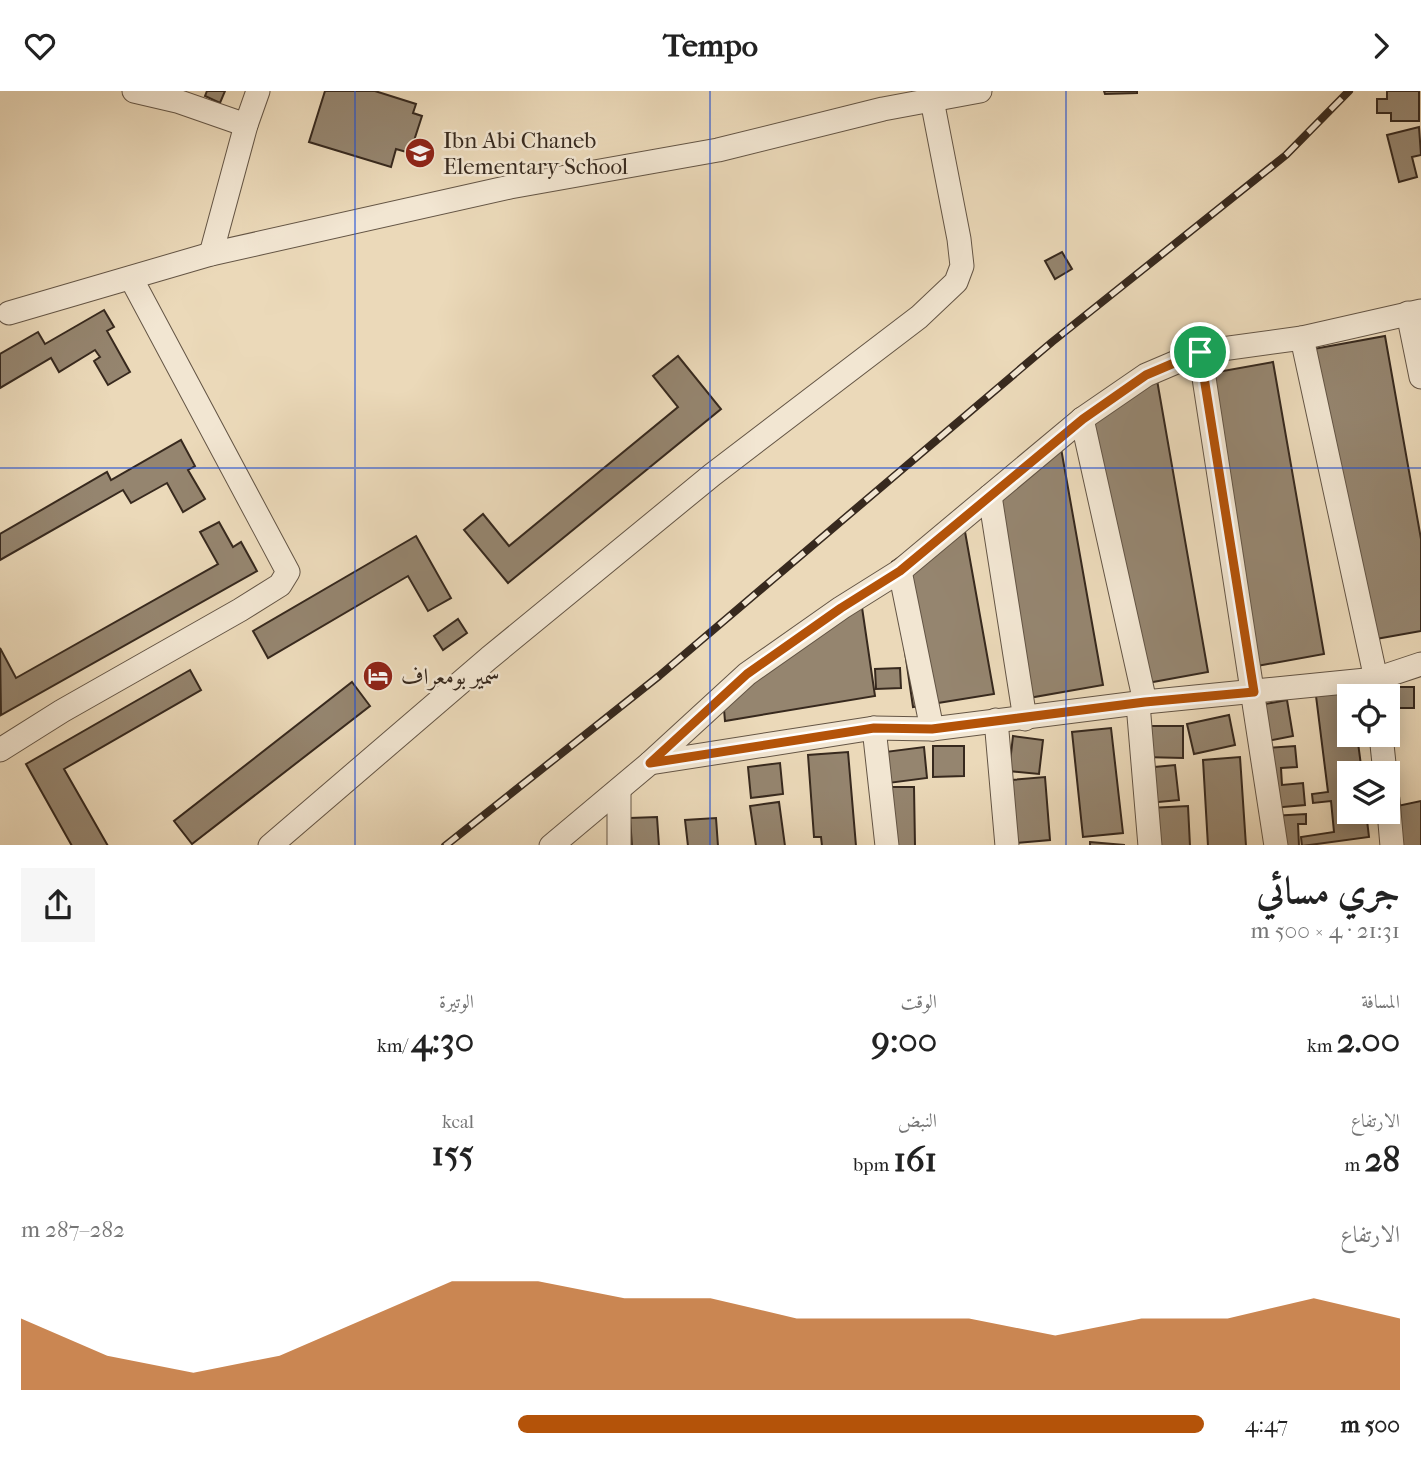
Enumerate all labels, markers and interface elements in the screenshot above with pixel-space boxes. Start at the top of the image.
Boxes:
icon: heart [21,27,59,65]
text: Tempo [663,27,758,64]
icon: forward [1362,27,1400,65]
place label: Ibn Abi Chaneb Elementary School [443,127,629,180]
school or university icon: Ibn Abi Chaneb Elementary School [403,136,437,170]
pin [1170,322,1230,382]
icon: arrive [1181,333,1219,371]
hotel icon: سمير بومعراف [361,659,395,693]
place label: سمير بومعراف [401,663,500,691]
map controls [1337,684,1400,824]
button: locate [1337,684,1400,747]
button: layers [1337,761,1400,824]
button: share [21,868,95,942]
text: جري مسائي [1256,868,1400,913]
text: 21:31 · 4 × 500 m [1251,917,1400,944]
text: الوتيرة [439,991,474,1013]
text: الوقت [901,991,937,1013]
text: المسافة [1361,991,1400,1013]
text: 4:30 [411,1020,474,1061]
text: 9:00 [872,1020,937,1061]
text: 2.00 [1337,1020,1400,1061]
text: /km [377,1035,411,1057]
text: km [1307,1035,1337,1057]
text: النبض [898,1110,937,1132]
text: الارتفاع [1351,1110,1400,1132]
text: kcal [442,1111,474,1133]
text: 155 [432,1133,474,1174]
text: 161 [893,1139,937,1180]
text: 28 [1364,1139,1400,1180]
text: bpm [853,1154,893,1176]
text: m [1345,1154,1364,1176]
text: 282–287 m [21,1216,125,1243]
text: الارتفاع [1340,1221,1400,1248]
text: 4:47 [1245,1411,1288,1438]
text: 500 m [1341,1411,1400,1438]

